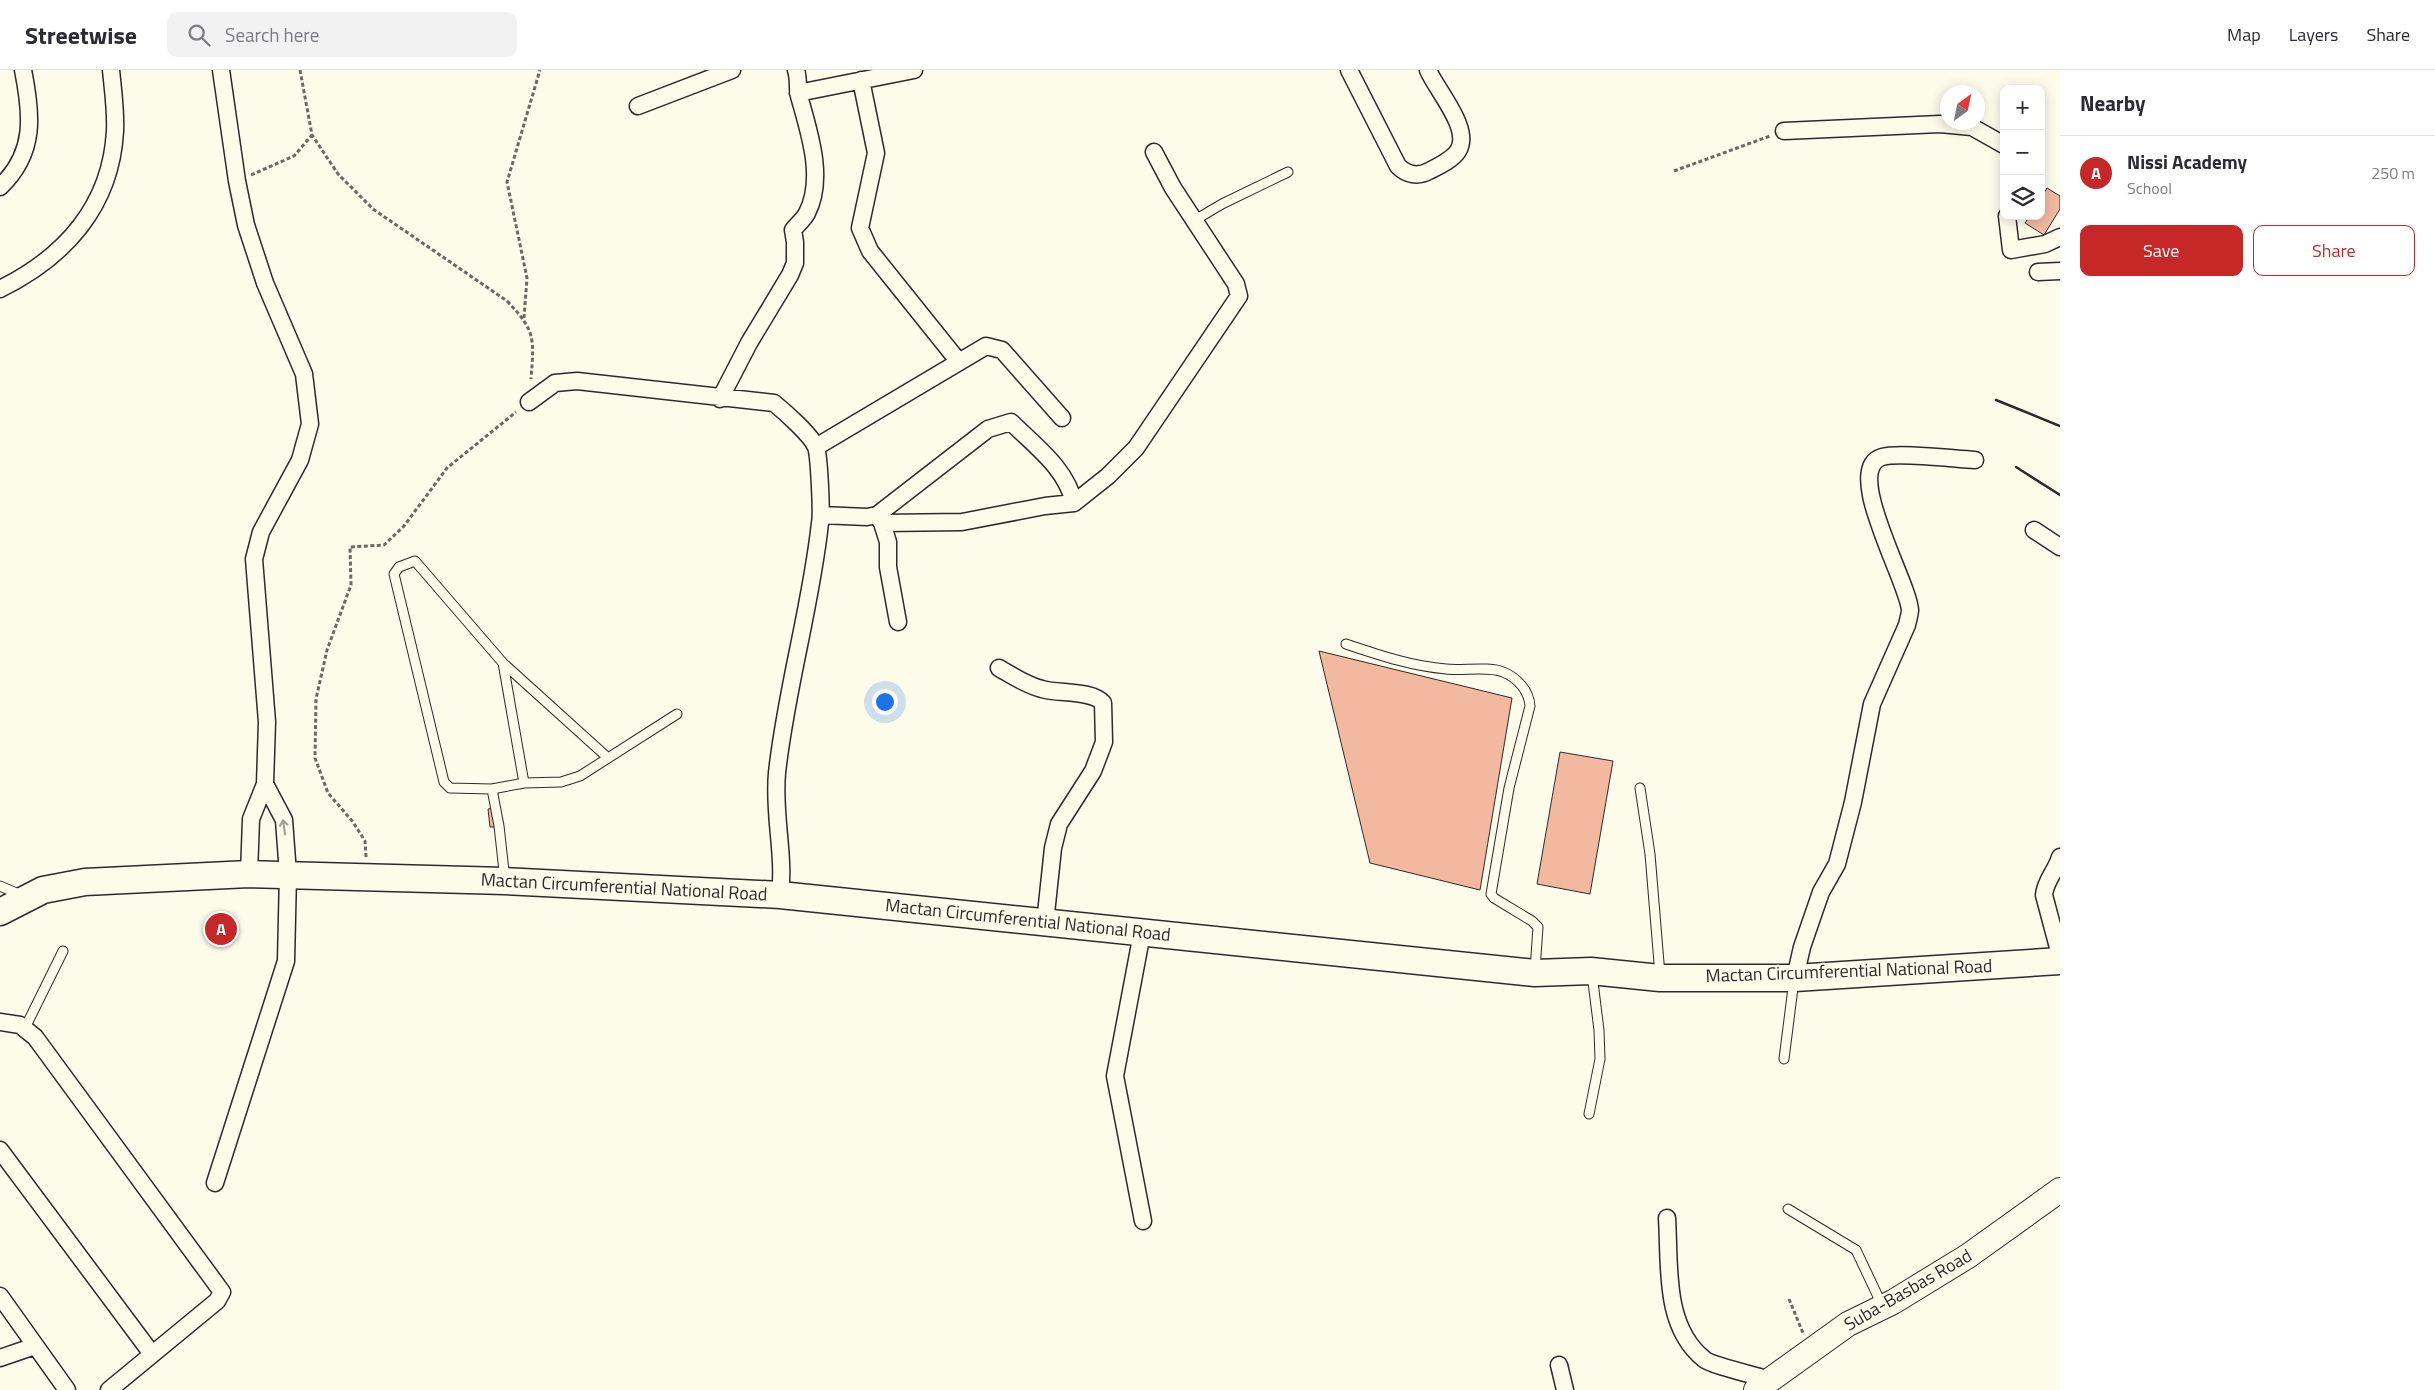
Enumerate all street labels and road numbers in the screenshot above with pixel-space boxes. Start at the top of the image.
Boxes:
street label: Mactan Circumferential National Road [480,866,768,907]
street label: Mactan Circumferential National Road [884,891,1172,948]
street label: Mactan Circumferential National Road [1705,952,1993,989]
street label: Suba-Basbas Road [1839,1242,1977,1337]

